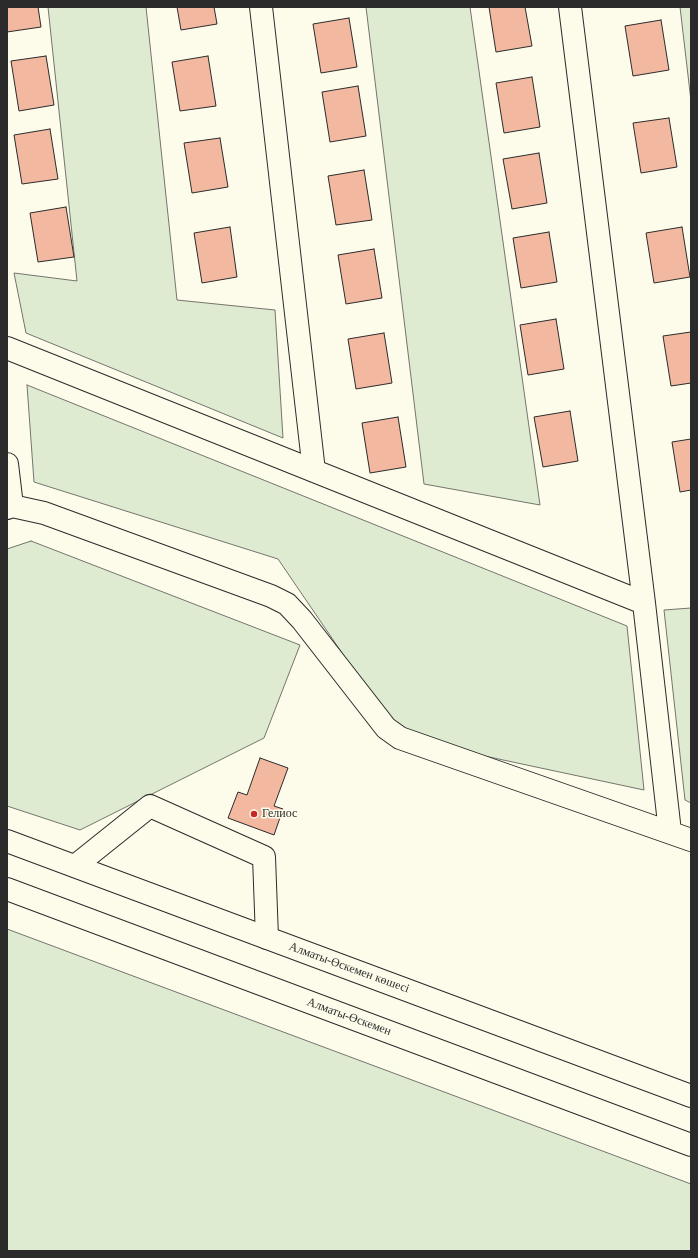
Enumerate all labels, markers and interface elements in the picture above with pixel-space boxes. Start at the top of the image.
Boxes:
place label: Гелиос [262,807,297,821]
marker: Гелиос [249,809,259,819]
street label: Алматы-Өскемен көшесі [287,940,411,996]
street label: Алматы-Өскемен [305,995,393,1039]

